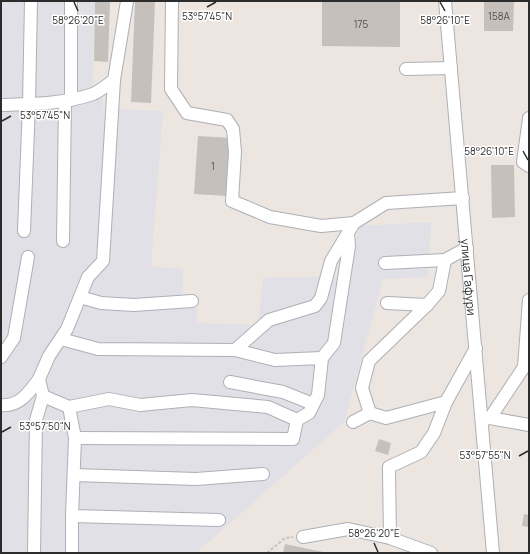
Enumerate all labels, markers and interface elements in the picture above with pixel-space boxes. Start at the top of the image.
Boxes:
text: 53°57'45"N [182,9,232,23]
house number: 158А [488,9,511,23]
text: 58°26'20"E [52,13,104,27]
text: 58°26'10"E [420,13,470,27]
house number: 175 [354,17,369,31]
text: 53°57'45"N [20,108,70,122]
text: 58°26'10"E [464,144,514,158]
house number: 1 [211,159,215,173]
street label: улица Гафури [457,238,481,316]
text: 53°57'50"N [19,419,71,433]
text: 53°57'55"N [459,448,511,462]
text: 58°26'20"E [348,526,400,540]

